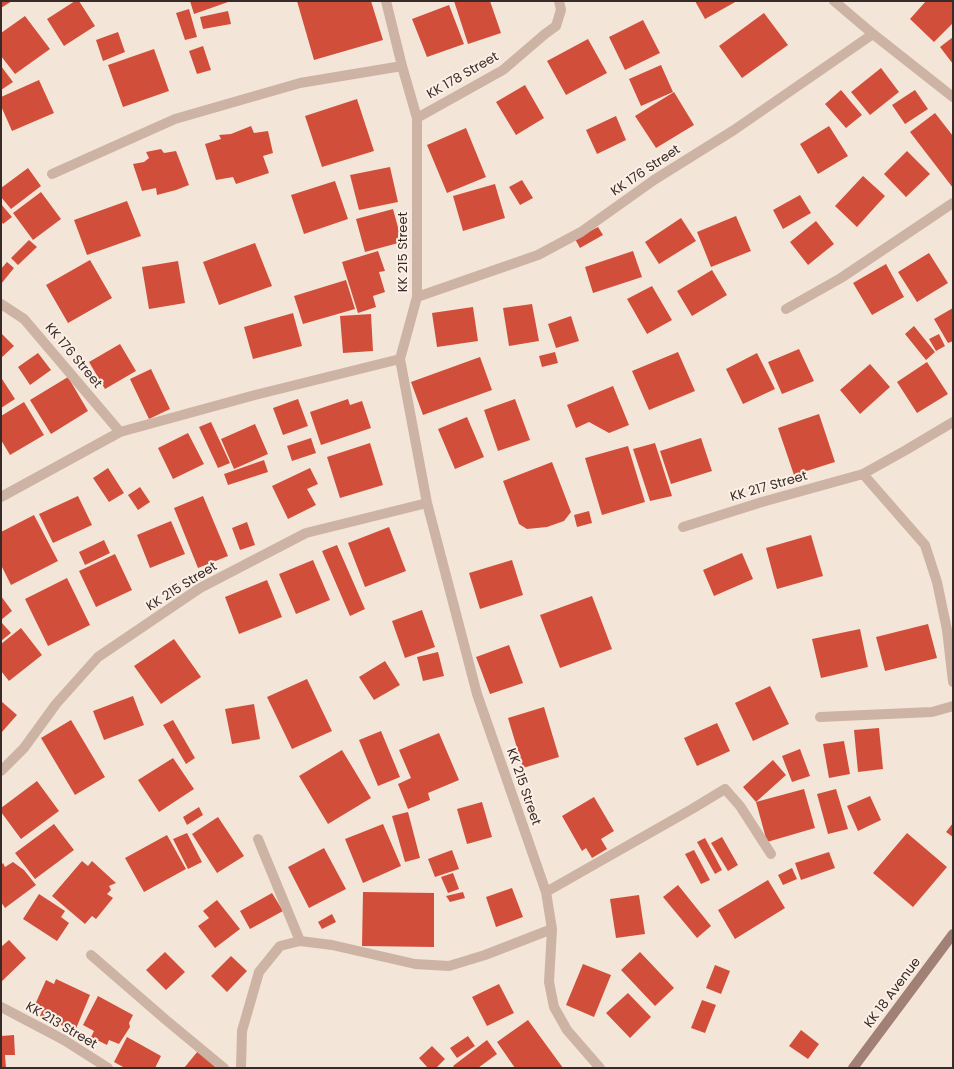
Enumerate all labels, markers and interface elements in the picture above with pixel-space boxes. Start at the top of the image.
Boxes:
street label: KK 178 Street [424,49,502,103]
street label: KK 176 Street [608,142,684,200]
street label: KK 215 Street [396,212,412,292]
street label: KK 176 Street [41,320,105,392]
street label: KK 217 Street [729,469,809,505]
street label: KK 215 Street [144,559,220,615]
street label: KK 215 Street [503,746,543,828]
street label: KK 18 Avenue [862,955,924,1031]
street label: KK 213 Street [23,999,99,1053]

